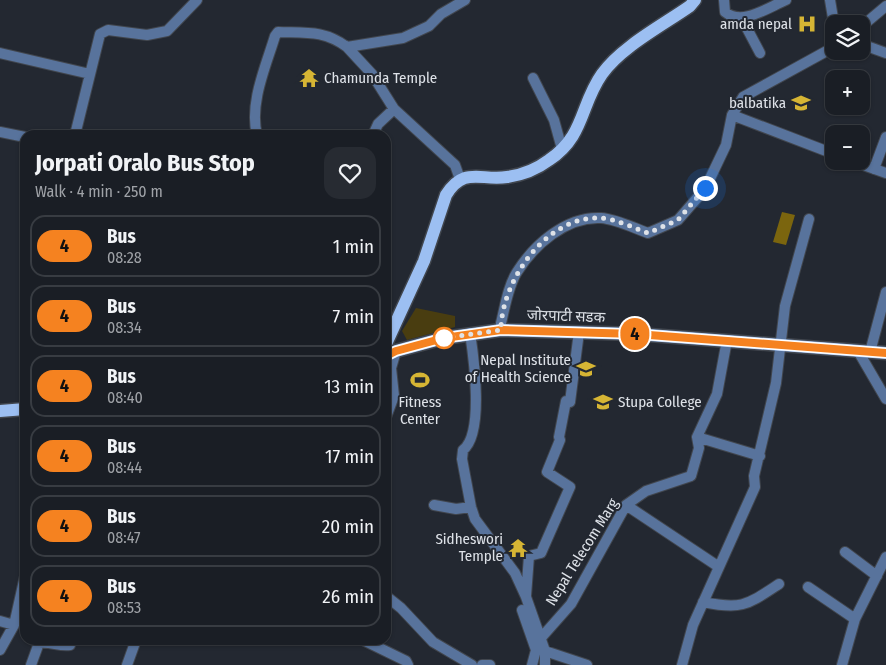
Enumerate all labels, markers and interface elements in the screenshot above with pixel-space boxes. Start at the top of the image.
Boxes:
hospital icon: amda nepal [796,13,818,35]
place label: amda nepal [720,15,792,33]
map controls [825,15,870,170]
button: layers [825,15,870,60]
temple icon: Chamunda Temple [298,67,320,89]
place label: Chamunda Temple [324,69,437,87]
button: + [825,70,870,115]
school or university icon: balbatika [790,92,812,114]
place label: balbatika [729,94,786,112]
button: − [825,125,870,170]
button: heart [324,147,376,199]
text: Jorpati Oralo Bus Stop [35,149,255,177]
your location [693,176,718,201]
text: Walk · 4 min · 250 m [35,182,163,201]
text: Bus [107,225,136,248]
text: 4 [60,235,69,257]
text: 1 min [333,235,374,258]
text: 08:28 [107,248,142,267]
text: Bus [107,295,136,318]
text: 4 [60,305,69,327]
text: 7 min [332,305,374,328]
street label: जोरपाटी सडक [527,306,606,326]
text: 08:34 [107,318,142,337]
line badge: 4 [619,318,651,350]
text: 4 [630,323,640,345]
unlabelled marker [433,327,455,349]
place label: Nepal Institute of Health Science [465,351,571,386]
school or university icon: Nepal Institute of Health Science [575,358,597,380]
text: Bus [107,365,136,388]
sports icon: Fitness Center [409,369,431,391]
text: 4 [60,375,69,397]
text: 13 min [324,375,374,398]
text: 08:40 [107,388,143,407]
school or university icon: Stupa College [592,391,614,413]
place label: Fitness Center [399,393,441,428]
place label: Stupa College [618,393,702,411]
text: Bus [107,435,136,458]
text: 4 [60,445,69,467]
text: 17 min [325,445,374,468]
text: 08:44 [107,458,142,477]
street label: Nepal Telecom Marg [542,495,622,609]
text: Bus [107,505,136,528]
text: 4 [60,515,69,537]
text: 20 min [322,515,374,538]
text: 08:47 [107,528,141,547]
place label: Sidheswori Temple [435,530,503,565]
temple icon: Sidheswori Temple [507,537,529,559]
text: Bus [107,575,136,598]
text: 4 [60,585,69,607]
text: 26 min [322,585,374,608]
text: 08:53 [107,598,141,617]

